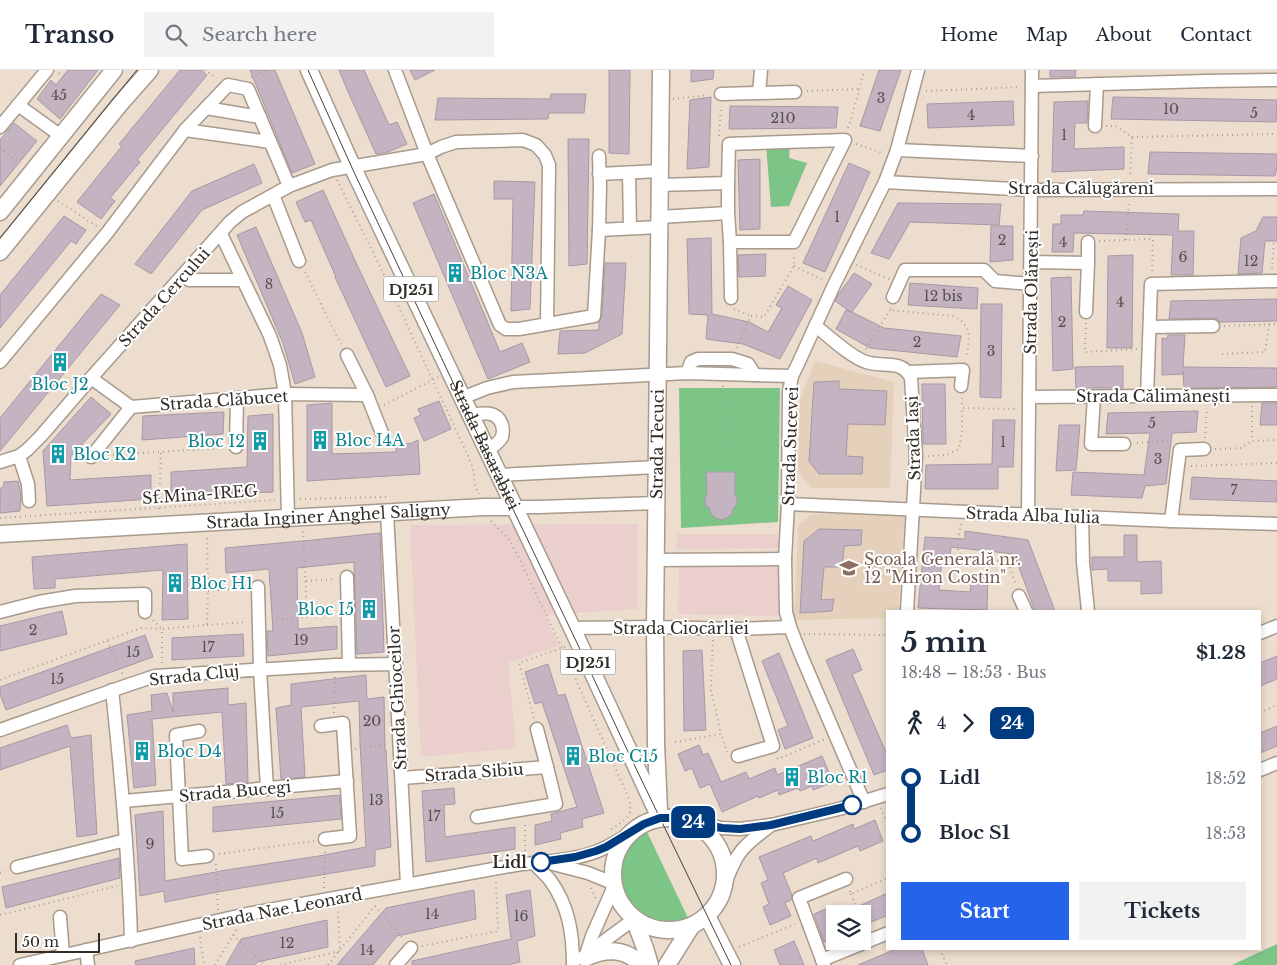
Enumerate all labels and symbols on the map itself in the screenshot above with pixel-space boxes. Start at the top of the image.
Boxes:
house number: 45 [51,86,67,104]
house number: 3 [877,89,885,107]
house number: 10 [1163,100,1179,118]
house number: 5 [1250,104,1258,122]
house number: 4 [967,106,975,124]
house number: 210 [771,109,795,127]
house number: 1 [1061,126,1067,144]
street label: Strada Călugăreni [1008,178,1155,198]
house number: 1 [834,208,840,226]
street label: Strada Olănești [1020,229,1043,355]
house number: 2 [998,231,1006,249]
house number: 4 [1059,233,1067,251]
street label: Strada Cercului [114,243,214,351]
house number: 6 [1178,248,1188,266]
house number: 12 [1244,252,1258,270]
building icon: Bloc N3A [444,262,466,284]
place label: Bloc N3A [470,263,548,283]
house number: 8 [265,275,273,293]
road number: DJ251 [384,276,438,302]
house number: 12 bis [923,287,963,305]
house number: 4 [1116,293,1124,311]
house number: 2 [1058,313,1066,331]
house number: 2 [913,333,921,351]
house number: 3 [987,342,995,360]
building icon: Bloc J2 [49,351,71,373]
place label: Bloc J2 [31,374,89,394]
street label: Strada Basarabiei [445,377,524,513]
street label: Strada Sucevei [778,385,802,506]
street label: Strada Clăbucet [159,386,289,414]
street label: Strada Călimănești [1076,386,1231,407]
street label: Strada Tecuci [646,388,668,499]
street label: Strada Iași [902,395,925,481]
house number: 5 [1148,414,1156,432]
building icon: Bloc I4A [309,429,331,451]
building icon: Bloc I2 [249,430,271,452]
place label: Bloc I4A [335,430,405,450]
place label: Bloc I2 [187,431,245,451]
house number: 1 [1000,433,1006,451]
building icon: Bloc K2 [47,443,69,465]
place label: Bloc K2 [73,444,136,464]
house number: 3 [1154,450,1162,468]
street label: Sf.Mina-IREG [141,480,259,508]
house number: 7 [1230,481,1238,499]
street label: Strada Inginer Anghel Saligny [206,499,452,532]
street label: Strada Alba Iulia [966,503,1100,527]
place label: Școala Generală nr. 12 "Miron Costin" [864,549,1021,587]
school or university icon: Școala Generală nr. 12 "Miron Costin" [838,557,860,579]
building icon: Bloc H1 [164,572,186,594]
place label: Bloc H1 [190,573,253,593]
building icon: Bloc I5 [358,598,380,620]
place label: Bloc I5 [297,599,354,619]
street label: Strada Ciocârliei [613,618,750,638]
house number: 2 [29,621,37,639]
street label: Strada Ghioceilor [383,625,411,771]
house number: 19 [293,631,309,649]
house number: 17 [201,638,216,656]
house number: 15 [126,643,140,661]
road number: DJ251 [560,650,616,674]
street label: Strada Cluj [148,660,240,690]
house number: 15 [50,670,64,688]
house number: 20 [363,712,381,730]
building icon: Bloc D4 [131,740,153,762]
place label: Bloc D4 [157,741,222,761]
building icon: Bloc C15 [562,745,584,767]
place label: Bloc C15 [588,746,658,766]
street label: Strada Sibiu [424,759,524,785]
building icon: Bloc R1 [781,766,803,788]
place label: Bloc R1 [807,767,868,787]
street label: Strada Bucegi [178,776,292,806]
house number: 13 [369,791,383,809]
unlabelled marker [842,795,862,815]
house number: 15 [270,804,284,822]
line badge: 24 [670,806,716,838]
house number: 17 [427,807,442,825]
house number: 9 [145,835,155,853]
place label: Lidl [492,852,527,872]
marker: Lidl [531,852,551,872]
street label: Strada Nae Leonard [200,884,364,934]
house number: 14 [425,905,439,923]
house number: 16 [513,907,529,925]
scale bar [15,930,100,953]
house number: 12 [280,934,294,952]
house number: 14 [360,941,374,959]

